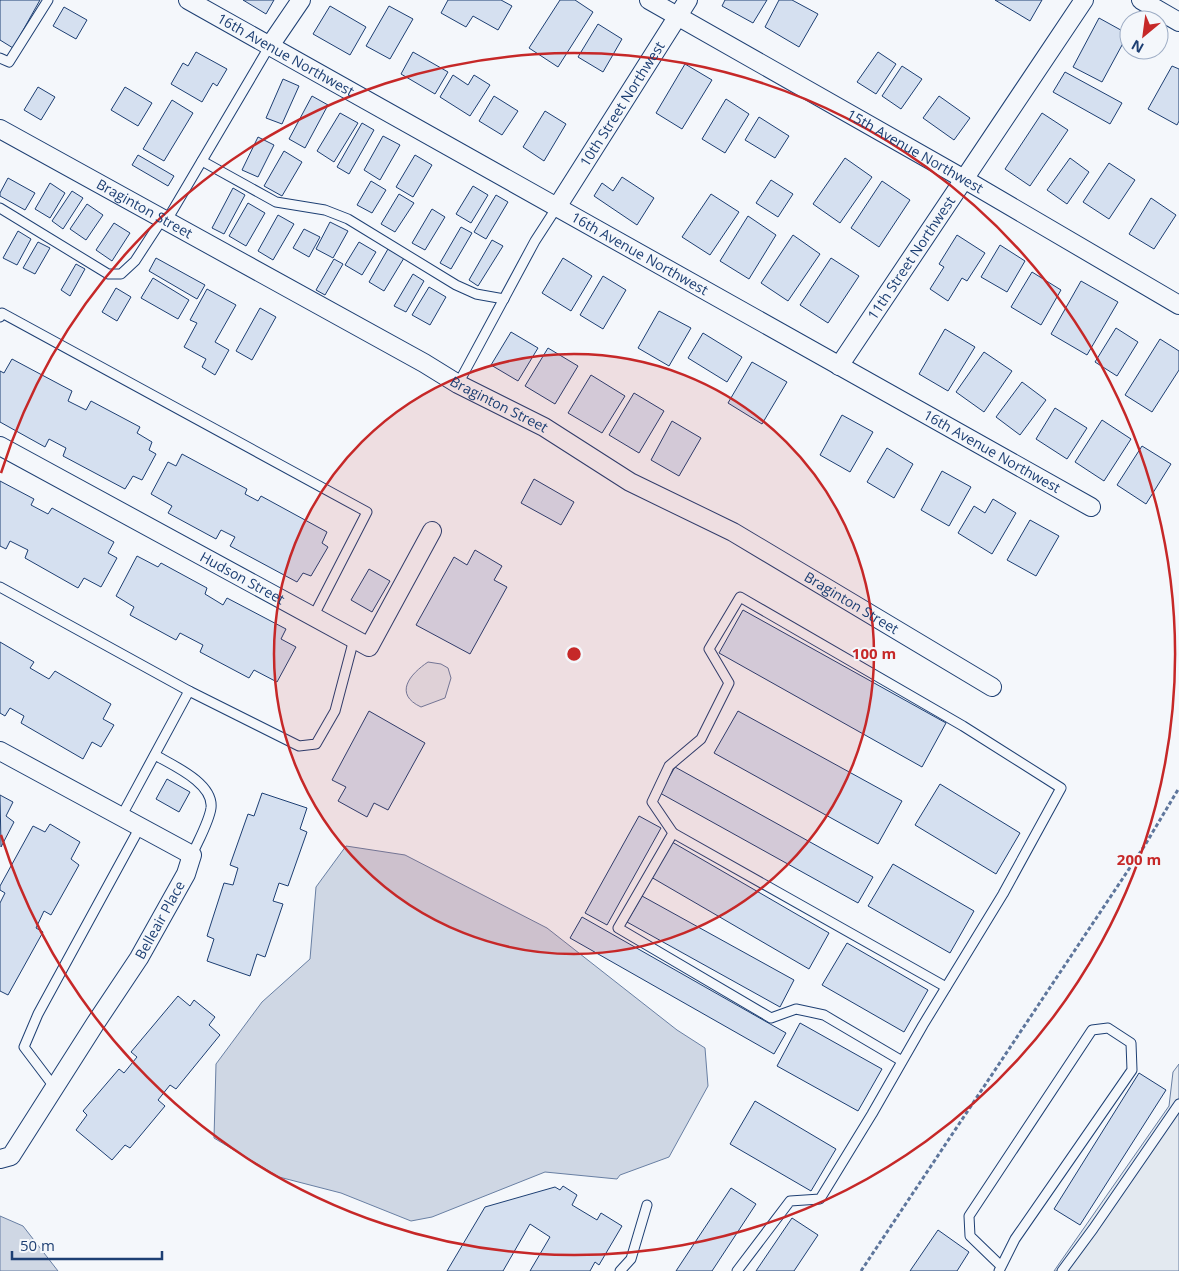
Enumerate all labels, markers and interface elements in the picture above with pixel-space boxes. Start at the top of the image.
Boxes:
street label: 16th Avenue Northwest [214,8,358,100]
north arrow [1119,10,1169,60]
text: N [1128,36,1147,58]
street label: 10th Street Northwest [575,37,669,170]
street label: 15th Avenue Northwest [843,104,987,197]
street label: Braginton Street [93,174,196,242]
street label: 11th Street Northwest [863,192,959,323]
street label: 16th Avenue Northwest [568,207,712,299]
street label: Braginton Street [447,371,552,436]
street label: 16th Avenue Northwest [920,405,1064,497]
street label: Hudson Street [197,547,288,608]
street label: Braginton Street [801,567,903,638]
text: 100 m [852,643,896,663]
centre of rings [565,645,583,663]
text: 200 m [1117,849,1161,869]
street label: Belleair Place [130,877,189,962]
scale bar [12,1228,162,1260]
text: 50 m [20,1235,55,1255]

